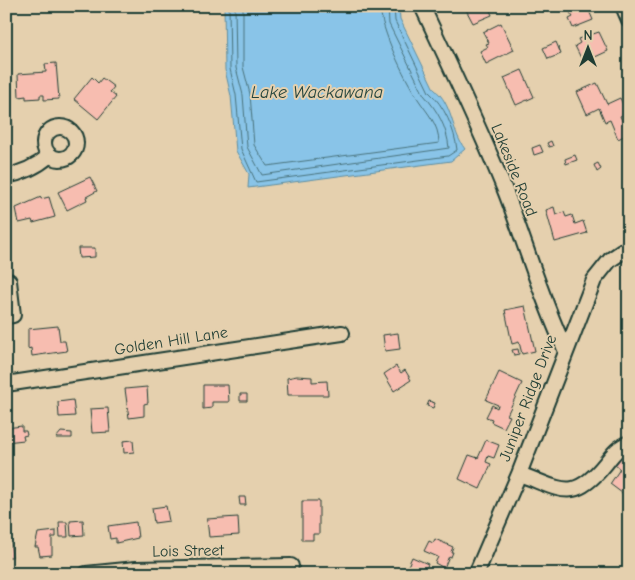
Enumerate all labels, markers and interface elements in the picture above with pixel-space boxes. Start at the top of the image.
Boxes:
north arrow [562,22,612,72]
text: N [583,27,593,44]
water label: Lake Wackawana [251,82,383,103]
street label: Lakeside Road [487,121,541,219]
street label: Golden Hill Lane [113,323,229,359]
street label: Juniper Ridge Drive [496,332,560,464]
street label: Lois Street [152,541,225,561]

